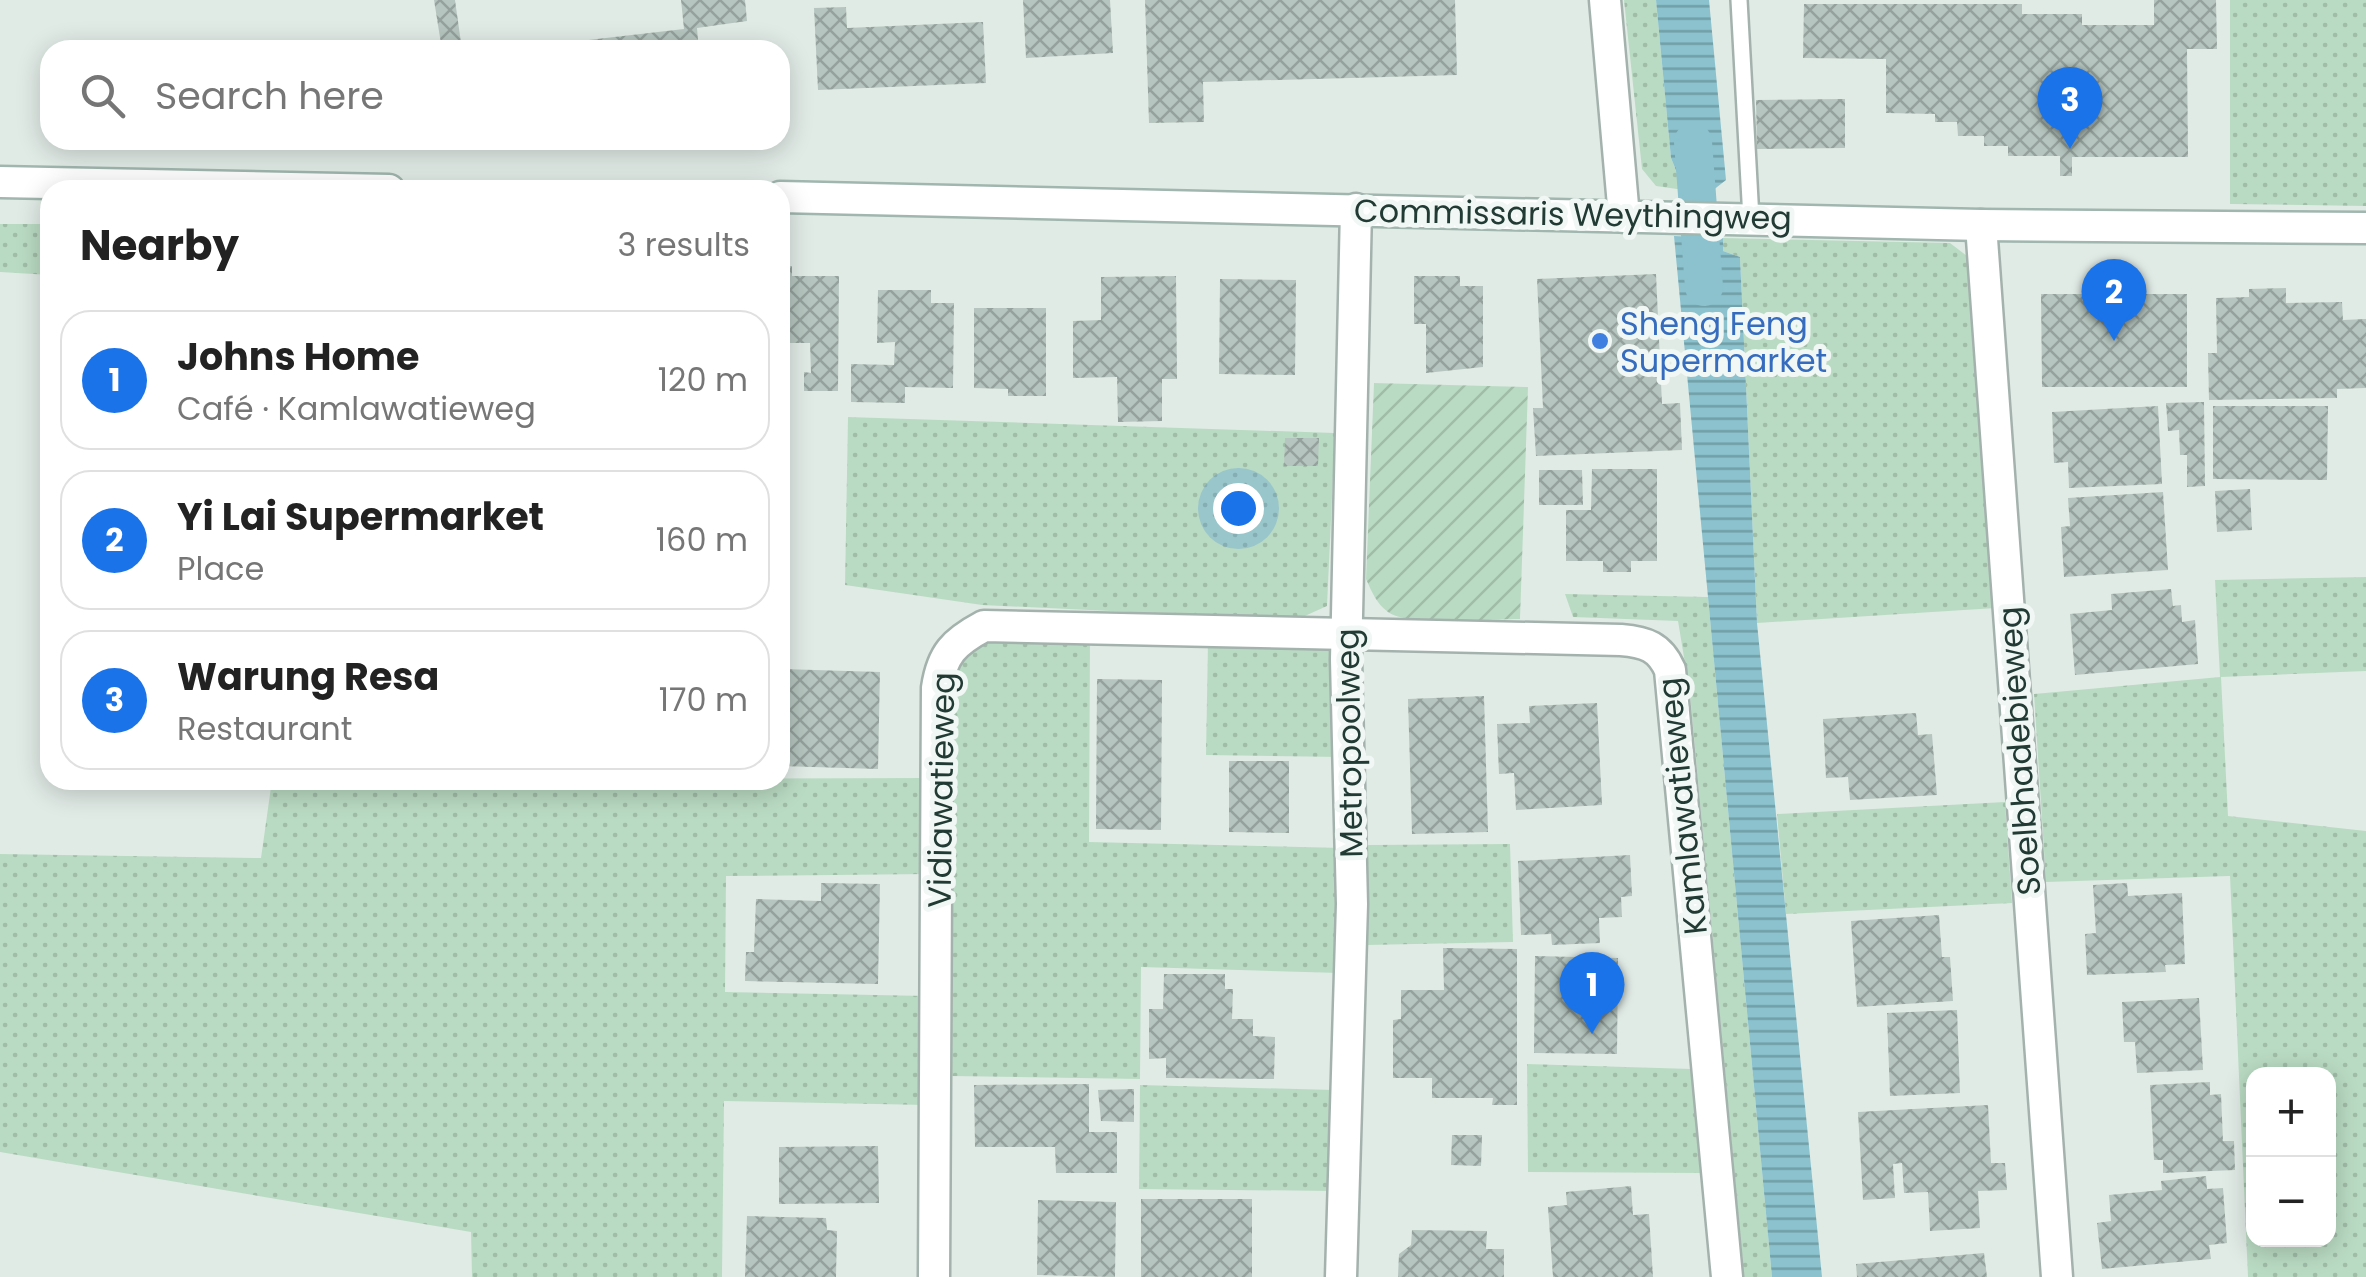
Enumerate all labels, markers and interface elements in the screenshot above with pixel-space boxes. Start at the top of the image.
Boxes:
search box [40,40,790,150]
pin: 3 [2038,66,2102,149]
icon: search [75,68,130,123]
text: Search here [155,69,384,122]
street label: Commissaris Weythingweg [1354,188,1792,240]
text: Nearby [80,216,239,275]
text: 3 results [617,222,750,267]
pin: 2 [2082,258,2146,341]
place label: Sheng Feng Supermarket [1620,301,1827,383]
text: Johns Home [177,330,419,383]
marker: Sheng Feng Supermarket [1589,330,1611,352]
text: 1 [108,357,121,402]
text: 120 m [658,357,748,402]
text: Café · Kamlawatieweg [177,386,536,431]
your location [1213,483,1264,534]
text: Yi Lai Supermarket [177,490,544,543]
text: 2 [105,517,124,562]
text: 160 m [656,517,748,562]
text: Place [177,546,264,591]
street label: Soelbhadebieweg [1986,605,2052,897]
street label: Metropoolweg [1324,628,1374,858]
text: Warung Resa [177,650,439,703]
street label: Vidiawatieweg [916,672,966,908]
street label: Kamlawatieweg [1646,675,1718,937]
text: 3 [105,677,124,722]
text: 170 m [659,677,748,722]
text: Restaurant [177,706,352,751]
pin: 1 [1560,952,1624,1034]
map controls [2246,1067,2336,1247]
button: + [2246,1067,2336,1157]
button: − [2246,1157,2336,1247]

